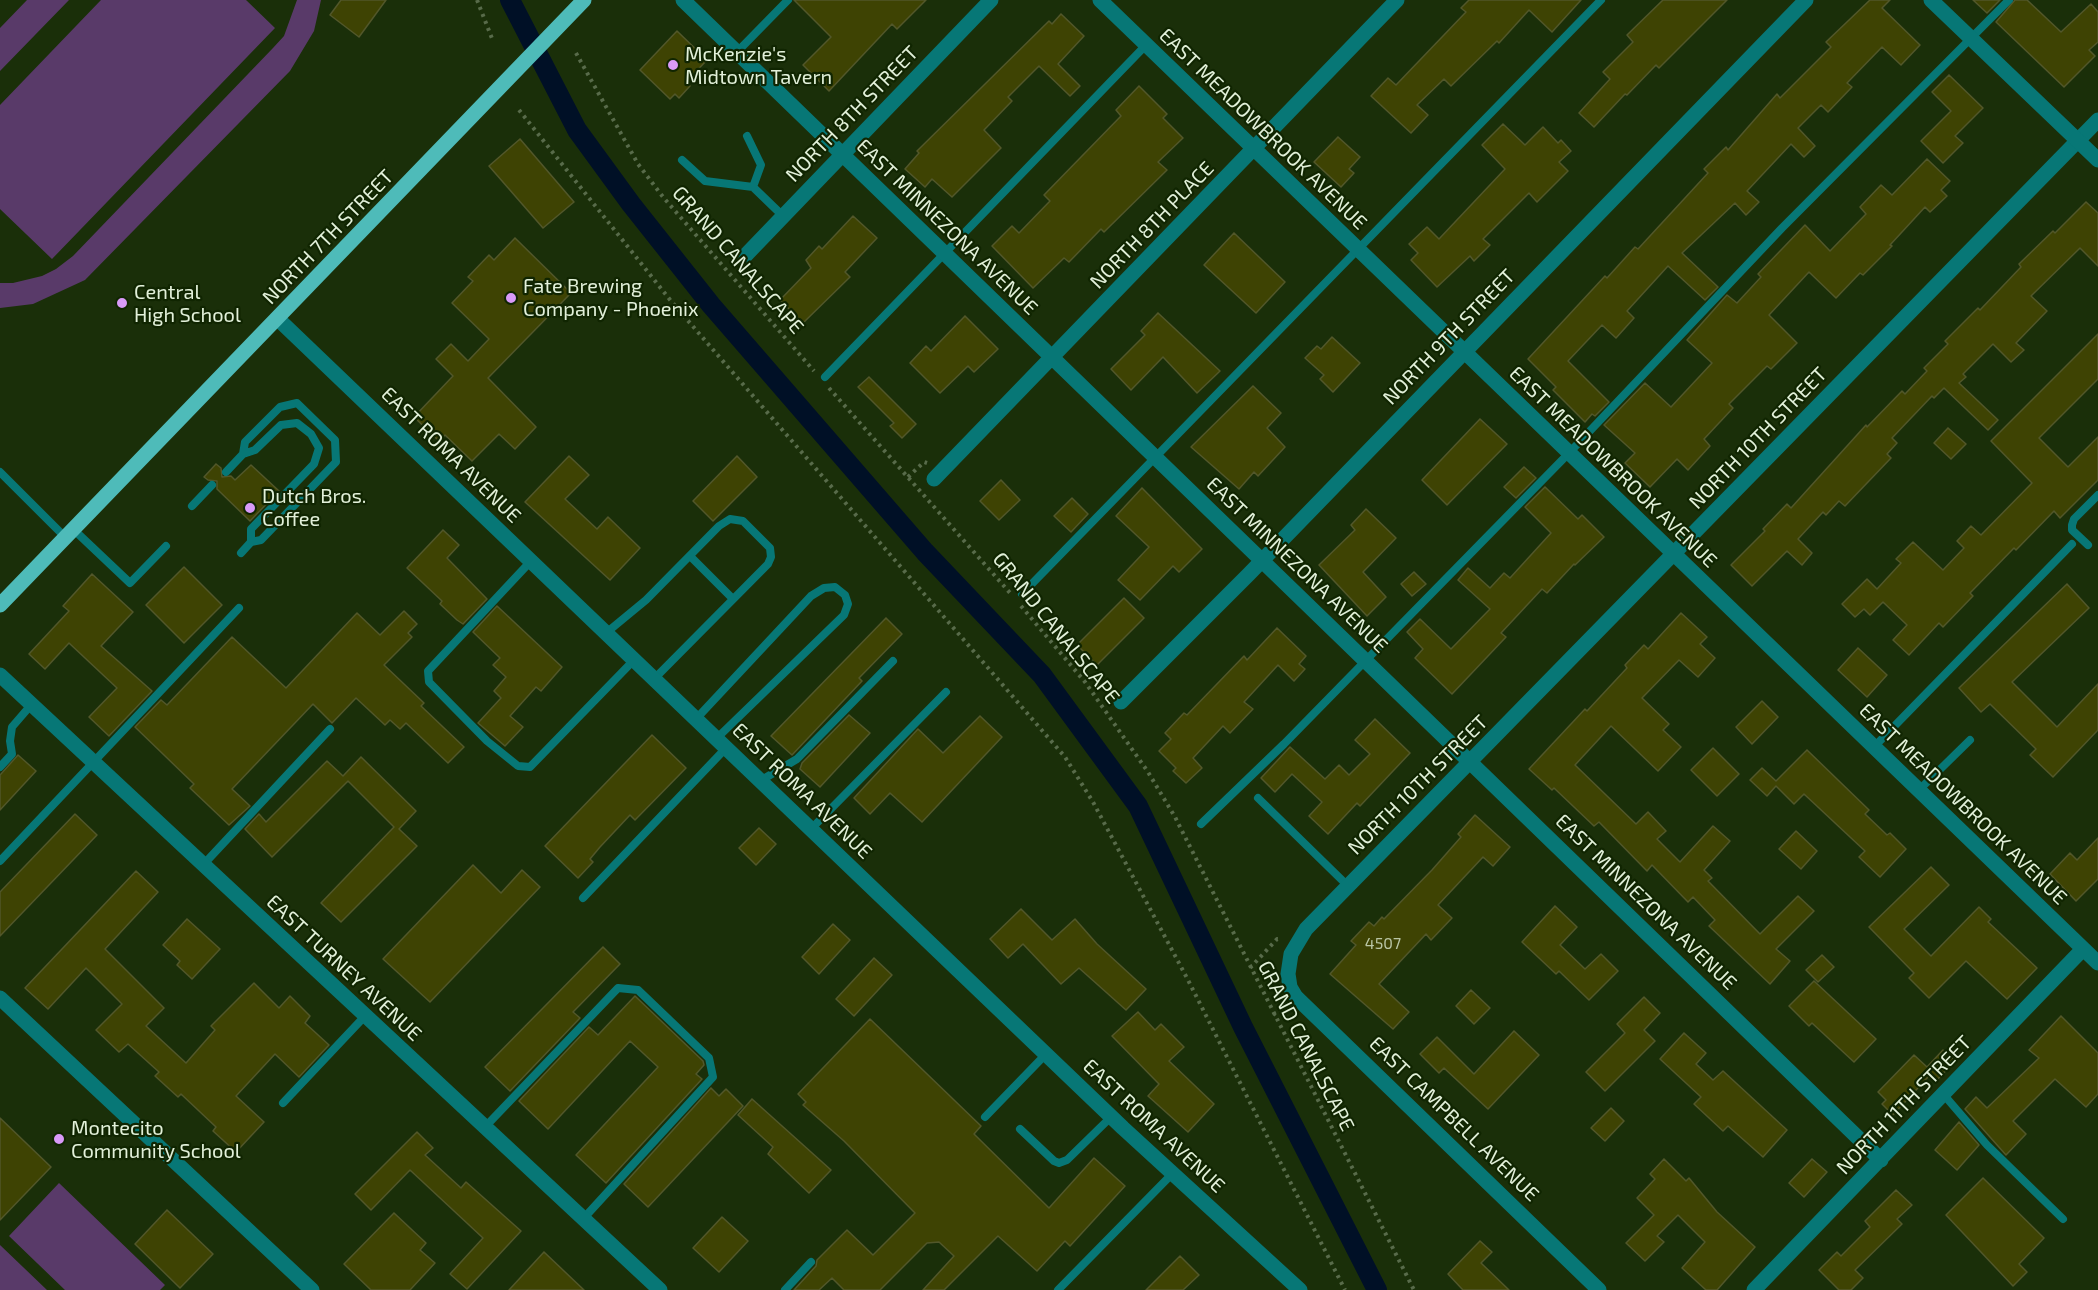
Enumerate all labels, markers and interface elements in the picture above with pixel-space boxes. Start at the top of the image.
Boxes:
street label: EAST MEADOWBROOK AVENUE [1154,23,1372,235]
street label: NORTH 8TH STREET [781,41,923,187]
place label: McKenzie's Midtown Tavern [685,42,832,89]
marker: McKenzie's Midtown Tavern [666,58,680,72]
street label: EAST MINNEZONA AVENUE [851,134,1043,320]
street label: NORTH 8TH PLACE [1085,156,1219,294]
street label: NORTH 7TH STREET [258,165,398,309]
street label: GRAND CANALSCAPE [667,181,809,339]
street label: NORTH 9TH STREET [1378,264,1520,410]
place label: Fate Brewing Company - Phoenix [523,274,699,321]
place label: Central High School [134,280,241,327]
marker: Fate Brewing Company - Phoenix [504,291,518,305]
marker: Central High School [115,296,129,310]
street label: EAST MEADOWBROOK AVENUE [1504,361,1722,573]
street label: NORTH 10TH STREET [1684,362,1832,514]
street label: EAST ROMA AVENUE [376,382,526,528]
street label: EAST MINNEZONA AVENUE [1201,472,1393,658]
place label: Dutch Bros. Coffee [262,484,366,531]
marker: Dutch Bros. Coffee [243,501,257,515]
street label: GRAND CANALSCAPE [988,547,1124,709]
street label: EAST MEADOWBROOK AVENUE [1854,698,2072,910]
street label: NORTH 10TH STREET [1343,710,1493,860]
street label: EAST ROMA AVENUE [727,718,877,864]
street label: EAST MINNEZONA AVENUE [1550,809,1742,995]
street label: EAST TURNEY AVENUE [262,890,426,1046]
house number: 4507 [1365,934,1401,954]
street label: GRAND CANALSCAPE [1253,957,1359,1135]
street label: NORTH 11TH STREET [1832,1031,1976,1179]
street label: EAST CAMPBELL AVENUE [1364,1032,1544,1206]
street label: EAST ROMA AVENUE [1078,1054,1230,1198]
place label: Montecito Community School [71,1116,241,1163]
marker: Montecito Community School [52,1132,66,1146]

